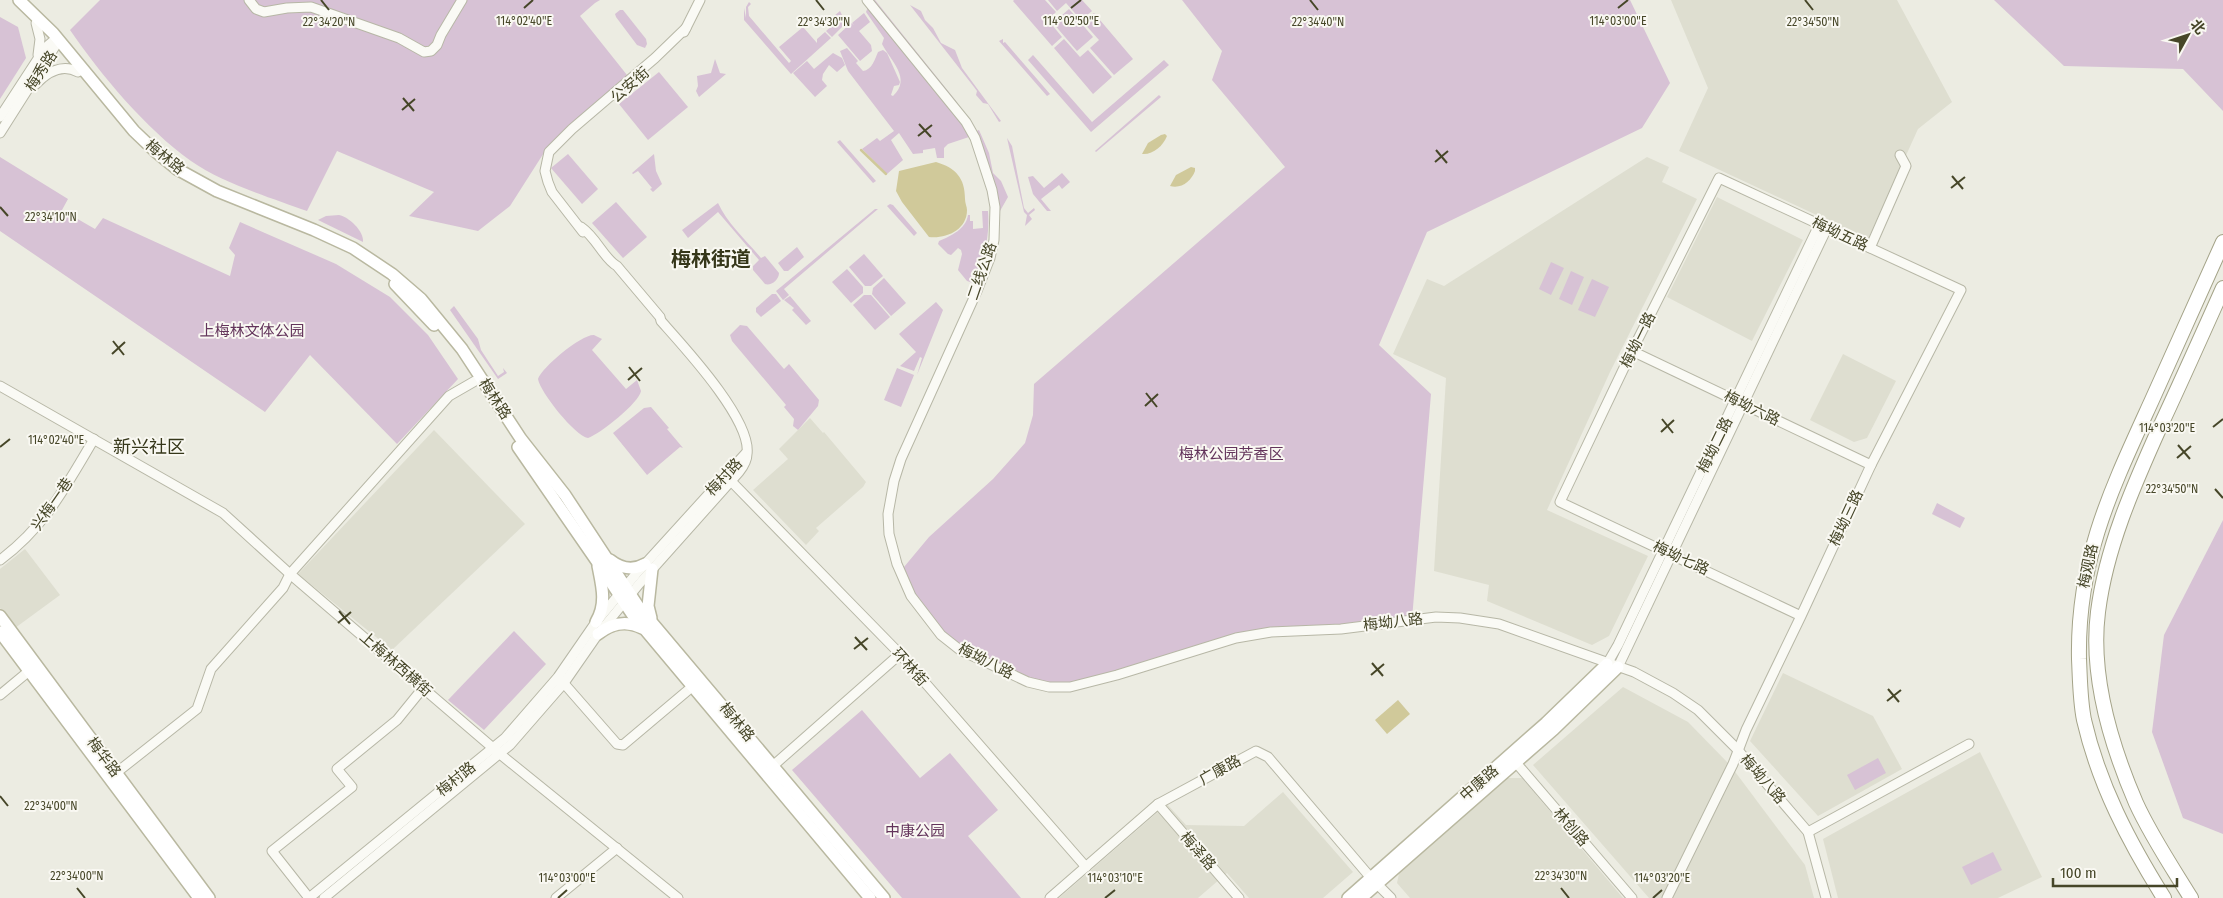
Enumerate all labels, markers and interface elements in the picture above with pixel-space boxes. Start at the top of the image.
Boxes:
north arrow [2163,10,2213,60]
text: 114°02'40"E [496,14,552,28]
text: 114°02'50"E [1043,14,1099,28]
text: 114°03'00"E [1589,14,1647,28]
text: 22°34'20"N [303,15,355,29]
text: 22°34'30"N [798,15,850,29]
text: 22°34'40"N [1292,15,1344,29]
text: 22°34'50"N [1787,15,1839,29]
text: 北 [2187,16,2209,38]
street label: 梅秀路 [21,47,61,95]
street label: 公安街 [607,63,653,107]
street label: 梅林路 [142,136,188,178]
text: 22°34'10"N [25,210,77,224]
street label: 梅坳五路 [1809,213,1871,255]
street label: 二线公路 [964,240,1000,302]
district label: 梅林街道 [671,247,751,271]
street label: 梅坳一路 [1617,309,1659,371]
park label: 上梅林文体公园 [199,322,305,340]
street label: 梅林路 [475,375,515,423]
street label: 梅坳六路 [1721,387,1783,429]
street label: 梅坳二路 [1694,414,1736,476]
text: 114°03'20"E [2139,421,2195,435]
text: 114°02'40"E [28,433,84,447]
district label: 新兴社区 [113,436,185,458]
park label: 梅林公园芳香区 [1178,445,1284,463]
street label: 梅村路 [702,454,746,500]
street label: 兴梅一巷 [27,474,77,534]
text: 22°34'50"N [2146,482,2198,496]
street label: 梅坳三路 [1825,487,1867,549]
street label: 梅坳七路 [1650,537,1712,579]
street label: 梅观路 [2075,542,2101,590]
street label: 梅坳八路 [1362,609,1424,635]
street label: 上梅林西横街 [356,628,436,700]
street label: 梅坳八路 [955,639,1017,683]
street label: 环林街 [888,644,932,690]
street label: 梅林路 [716,699,758,745]
street label: 梅华路 [83,734,125,780]
street label: 梅坳八路 [1737,750,1789,808]
street label: 广康路 [1196,751,1244,789]
street label: 梅村路 [433,758,479,800]
street label: 中康路 [1456,761,1502,805]
text: 22°34'00"N [24,799,78,813]
street label: 林创路 [1549,804,1593,850]
park label: 中康公园 [885,822,945,840]
street label: 梅泽路 [1176,828,1220,874]
scale bar [2053,856,2177,888]
text: 100 m [2060,864,2097,882]
text: 22°34'00"N [50,869,104,883]
text: 22°34'30"N [1535,869,1587,883]
text: 114°03'00"E [538,871,596,885]
text: 114°03'10"E [1087,871,1143,885]
text: 114°03'20"E [1634,871,1690,885]

